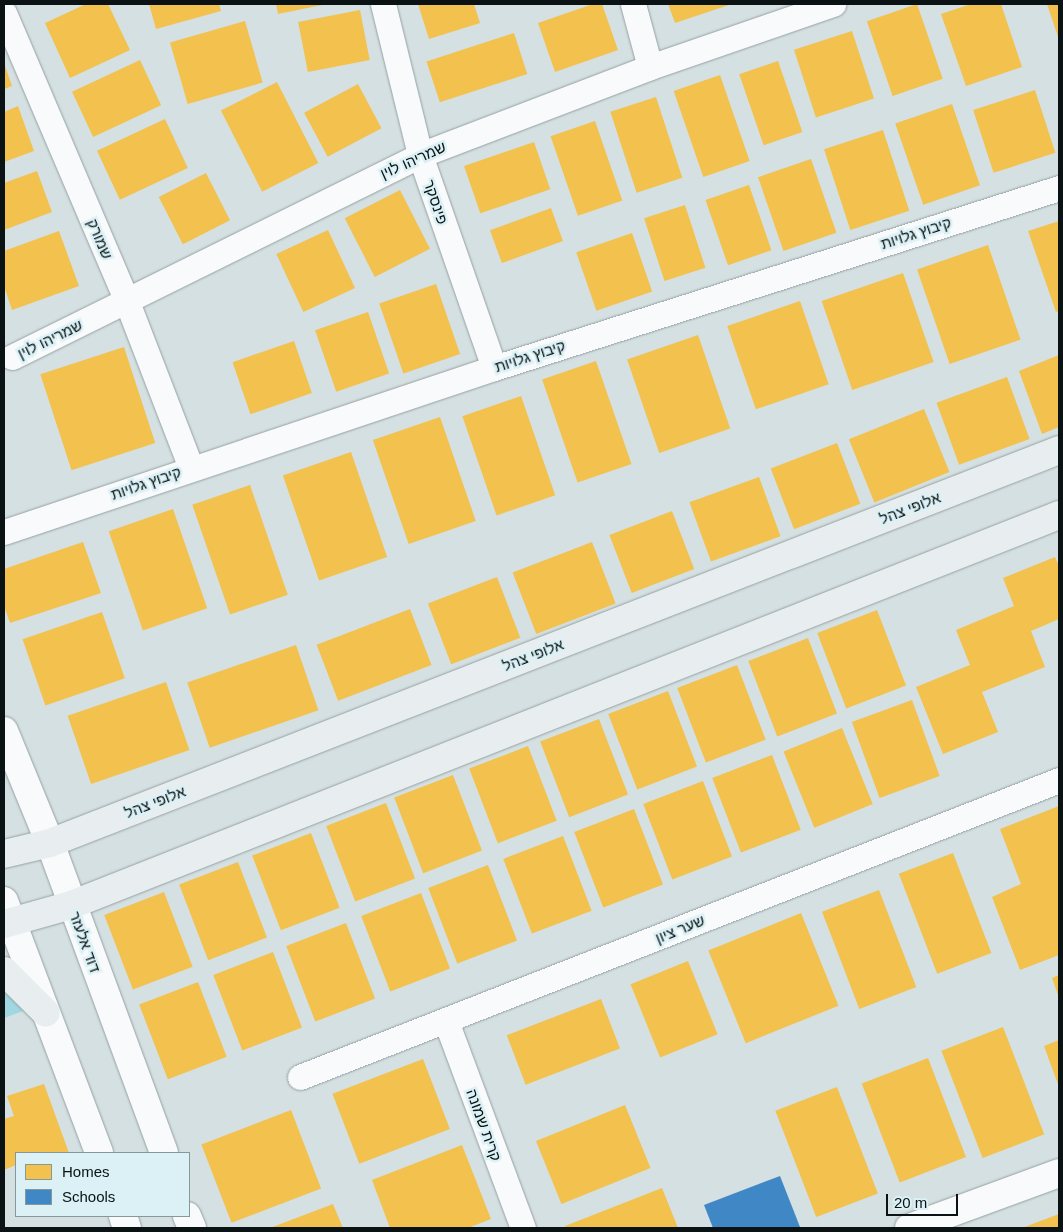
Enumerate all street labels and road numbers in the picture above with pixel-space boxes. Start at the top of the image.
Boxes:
street label: שמריהו לוין [377,138,449,182]
street label: פינסקר [420,178,452,226]
street label: קיבוץ גלויות [878,213,954,253]
street label: שמורק [84,216,116,262]
street label: שמריהו לוין [15,316,85,362]
street label: קיבוץ גלויות [492,336,568,376]
street label: קיבוץ גלויות [109,463,183,503]
street label: אלופי צהל [877,488,943,528]
street label: אלופי צהל [500,635,566,675]
street label: אלופי צהל [122,782,188,822]
street label: דוד אלעזר [66,909,104,975]
street label: שער ציון [653,911,707,947]
street label: קרית שמונה [463,1086,505,1164]

